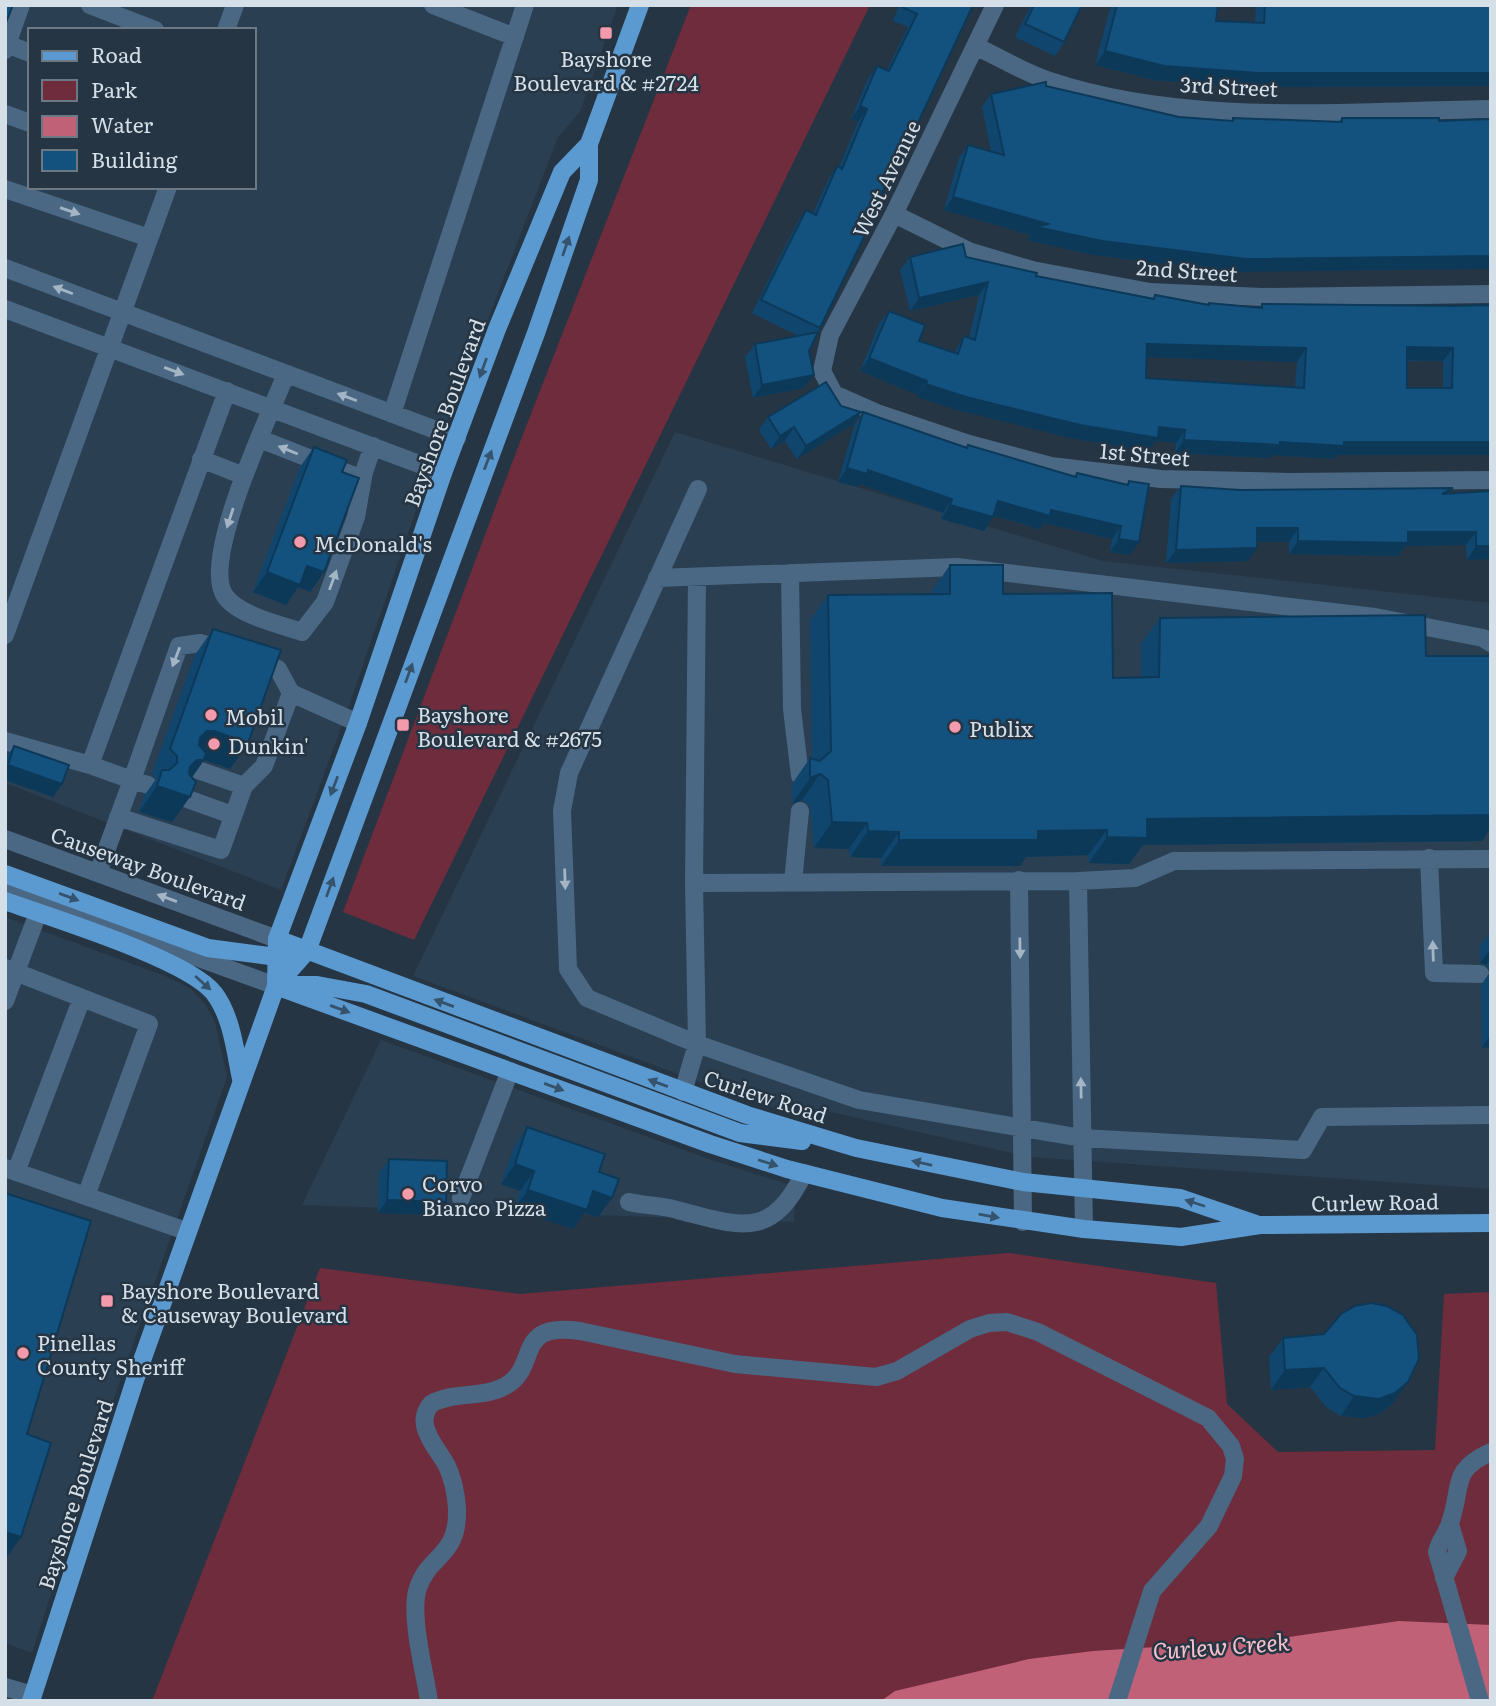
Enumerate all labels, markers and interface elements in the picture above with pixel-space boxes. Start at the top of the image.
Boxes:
marker: Bayshore Boulevard & #2724 [598,25,614,41]
legend [28,28,256,189]
text: Road [91,38,142,69]
place label: Bayshore Boulevard & #2724 [513,42,699,97]
street label: 3rd Street [1179,67,1279,103]
text: Park [91,73,137,104]
text: Water [91,108,153,139]
street label: West Avenue [843,114,927,242]
text: Building [91,143,178,174]
one-way arrow [59,206,80,217]
one-way arrow [561,235,572,256]
street label: 2nd Street [1135,250,1239,288]
one-way arrow [53,284,74,295]
street label: Bayshore Boulevard [395,313,492,511]
one-way arrow [477,357,488,378]
one-way arrow [164,366,185,377]
one-way arrow [336,391,357,402]
street label: 1st Street [1099,434,1192,472]
one-way arrow [277,445,298,456]
one-way arrow [483,449,494,470]
one-way arrow [225,508,235,529]
place label: McDonald's [314,527,432,558]
marker: McDonald's [292,534,308,550]
one-way arrow [328,570,339,591]
one-way arrow [170,647,181,668]
one-way arrow [404,663,415,684]
place label: Bayshore Boulevard & #2675 [417,698,602,753]
place label: Mobil [225,700,284,731]
marker: Mobil [203,707,219,723]
place label: Publix [969,712,1033,743]
marker: Bayshore Boulevard & #2675 [395,717,411,733]
marker: Publix [947,719,963,735]
place label: Dunkin' [228,729,309,760]
marker: Dunkin' [206,736,222,752]
one-way arrow [328,776,339,797]
street label: Causeway Boulevard [47,817,251,917]
one-way arrow [559,869,570,891]
one-way arrow [325,876,336,897]
one-way arrow [59,891,80,902]
one-way arrow [156,893,177,904]
one-way arrow [1014,938,1025,960]
one-way arrow [1427,940,1438,962]
one-way arrow [194,975,212,991]
one-way arrow [434,998,455,1009]
one-way arrow [329,1004,350,1015]
street label: Curlew Road [700,1060,832,1130]
one-way arrow [1075,1076,1087,1098]
one-way arrow [647,1077,668,1088]
one-way arrow [543,1082,564,1093]
one-way arrow [911,1157,933,1168]
one-way arrow [758,1158,779,1169]
place label: Corvo Bianco Pizza [422,1167,547,1222]
street label: Curlew Road [1311,1184,1439,1218]
marker: Corvo Bianco Pizza [400,1186,416,1202]
one-way arrow [1184,1197,1205,1208]
one-way arrow [978,1211,1000,1222]
place label: Bayshore Boulevard & Causeway Boulevard [121,1274,348,1329]
marker: Bayshore Boulevard & Causeway Boulevard [99,1293,115,1309]
place label: Pinellas County Sheriff [37,1326,186,1381]
marker: Pinellas County Sheriff [15,1345,31,1361]
street label: Bayshore Boulevard [29,1395,119,1593]
water label: Curlew Creek [1151,1623,1291,1667]

